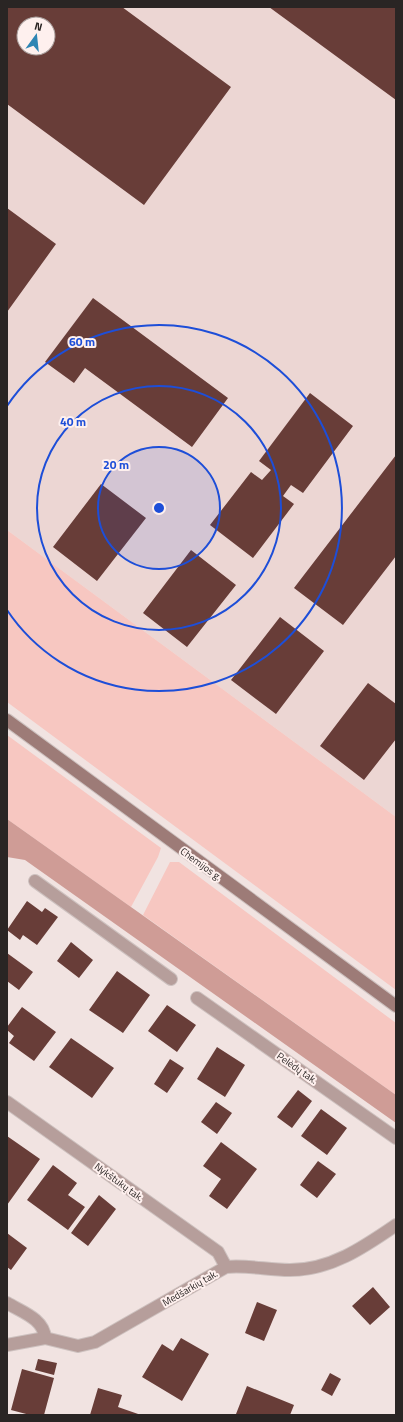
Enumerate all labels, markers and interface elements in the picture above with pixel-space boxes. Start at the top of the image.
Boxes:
north arrow [16,16,56,56]
text: N [33,18,44,35]
text: 60 m [69,332,95,351]
text: 40 m [60,412,86,431]
text: 20 m [103,455,129,474]
centre of rings [152,501,166,515]
street label: Chemijos g. [177,844,225,884]
street label: Pelėdų tak. [274,1048,320,1088]
street label: Nykštukų tak. [91,1159,147,1205]
street label: Medšarkių tak. [159,1266,221,1310]

